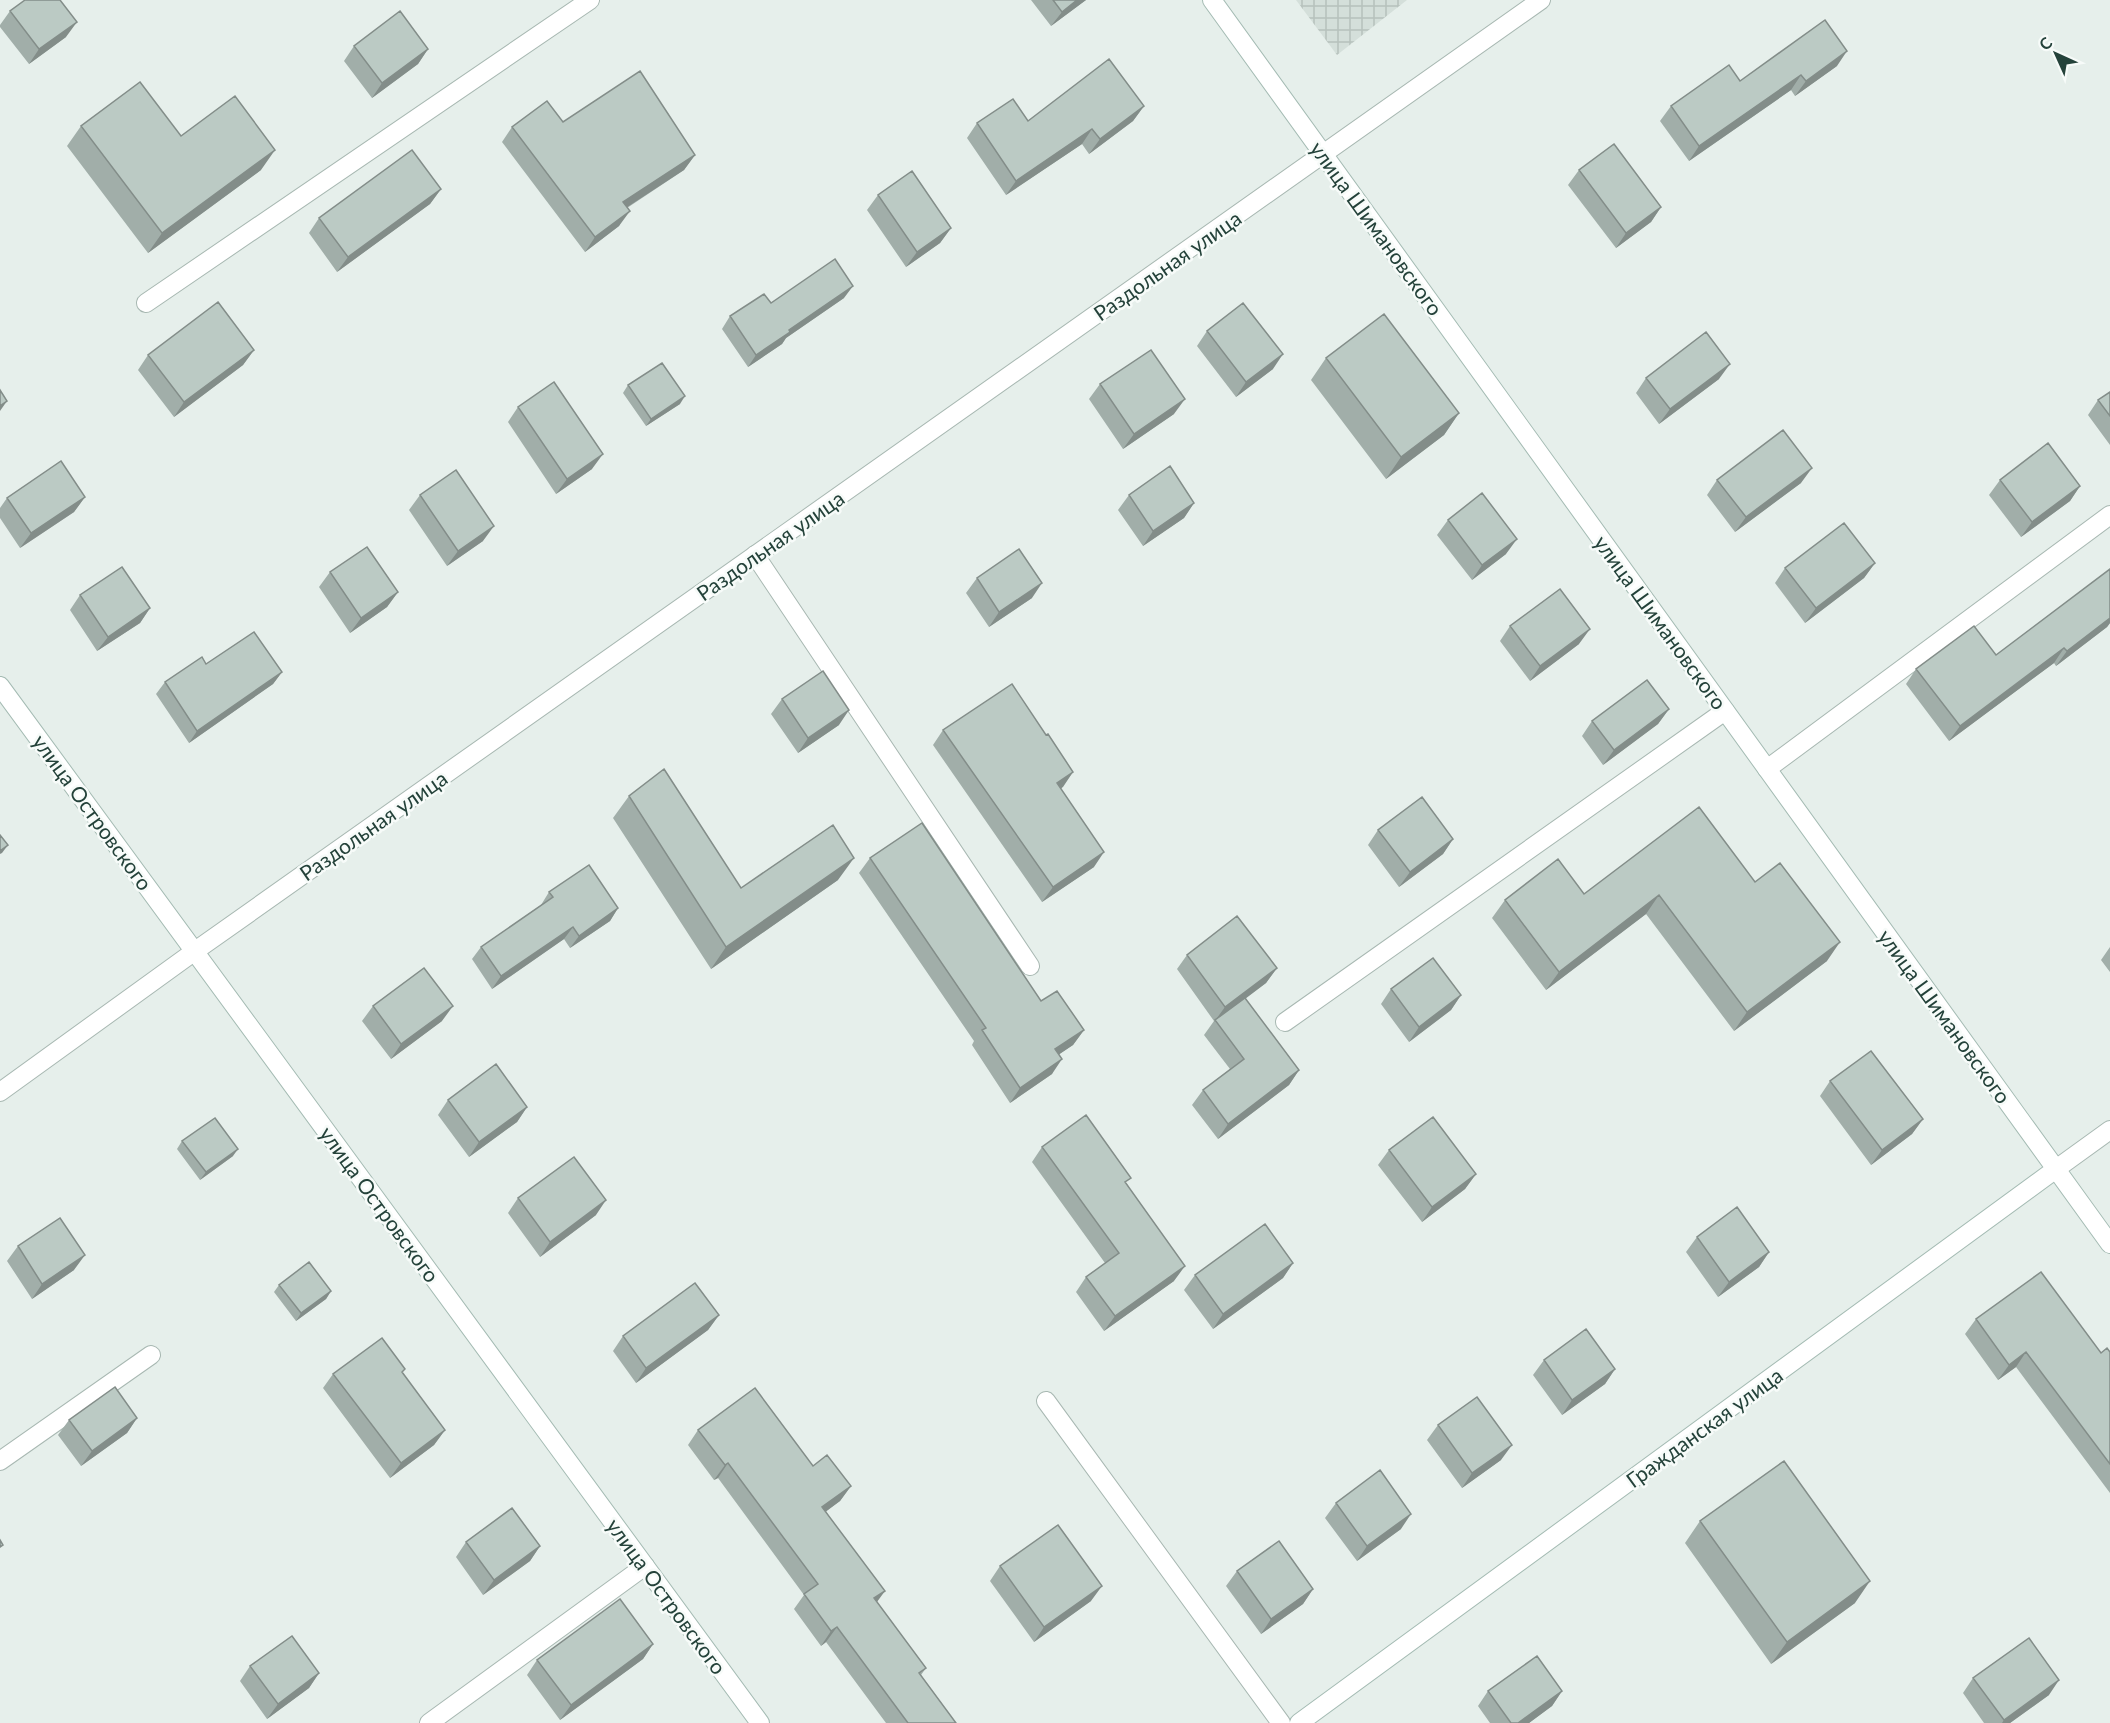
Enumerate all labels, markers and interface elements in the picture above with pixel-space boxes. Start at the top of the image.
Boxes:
north arrow [2026,24,2086,84]
text: С [2035,32,2056,54]
street label: улица Шимановского [1305,136,1449,320]
street label: Раздольная улица [1089,205,1245,325]
street label: Раздольная улица [692,485,848,605]
street label: улица Шимановского [1589,530,1733,714]
street label: улица Островского [28,729,158,895]
street label: Раздольная улица [295,765,451,885]
street label: улица Шимановского [1873,924,2017,1108]
street label: улица Островского [315,1121,445,1287]
street label: Гражданская улица [1621,1362,1787,1492]
street label: улица Островского [602,1513,732,1679]

